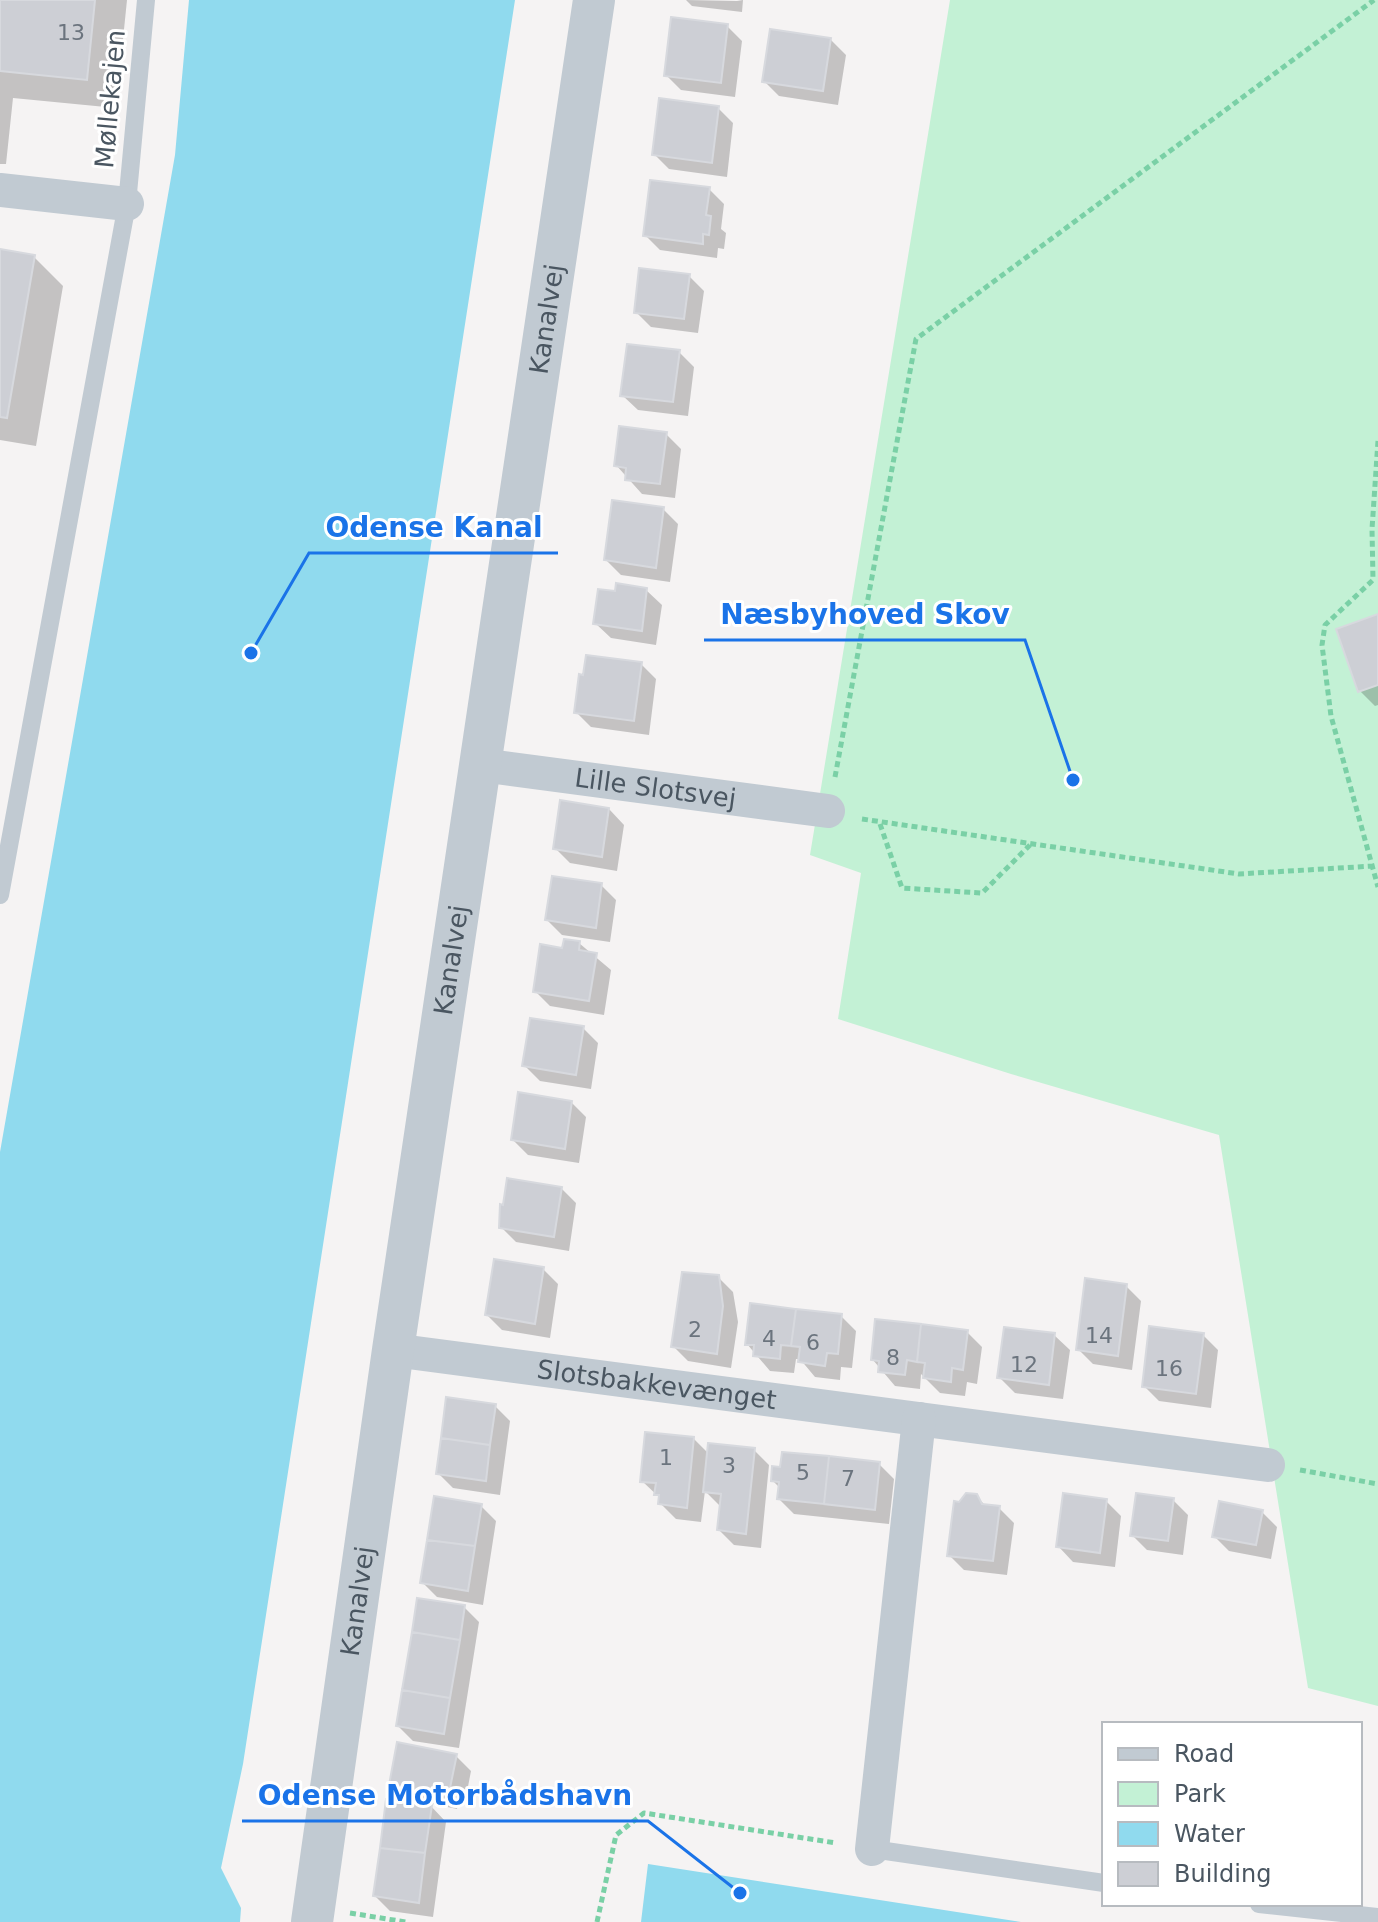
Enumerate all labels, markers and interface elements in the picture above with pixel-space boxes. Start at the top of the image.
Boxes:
house number: 13 [57,20,85,45]
street label: Møllekajen [89,28,131,170]
street label: Kanalvej [523,262,569,376]
callout: Odense Kanal [309,501,558,553]
text: Odense Kanal [325,511,543,544]
callout: Næsbyhoved Skov [704,588,1025,640]
text: Næsbyhoved Skov [720,598,1010,631]
street label: Lille Slotsvej [573,763,738,814]
street label: Kanalvej [428,903,474,1017]
house number: 2 [688,1317,702,1342]
house number: 14 [1085,1323,1113,1348]
house number: 4 [762,1326,776,1351]
house number: 6 [806,1330,820,1355]
house number: 8 [886,1345,900,1370]
house number: 12 [1010,1352,1038,1377]
street label: Slotsbakkevænget [535,1354,778,1415]
house number: 16 [1155,1356,1183,1381]
house number: 1 [659,1445,673,1470]
house number: 3 [722,1453,736,1478]
house number: 5 [796,1460,810,1485]
house number: 7 [841,1466,855,1491]
street label: Kanalvej [335,1544,380,1658]
legend [1102,1722,1362,1906]
text: Road [1174,1740,1234,1768]
callout: Odense Motorbådshavn [242,1769,648,1821]
text: Odense Motorbådshavn [258,1779,632,1812]
text: Park [1174,1780,1226,1808]
text: Water [1174,1820,1245,1848]
text: Building [1174,1860,1271,1888]

